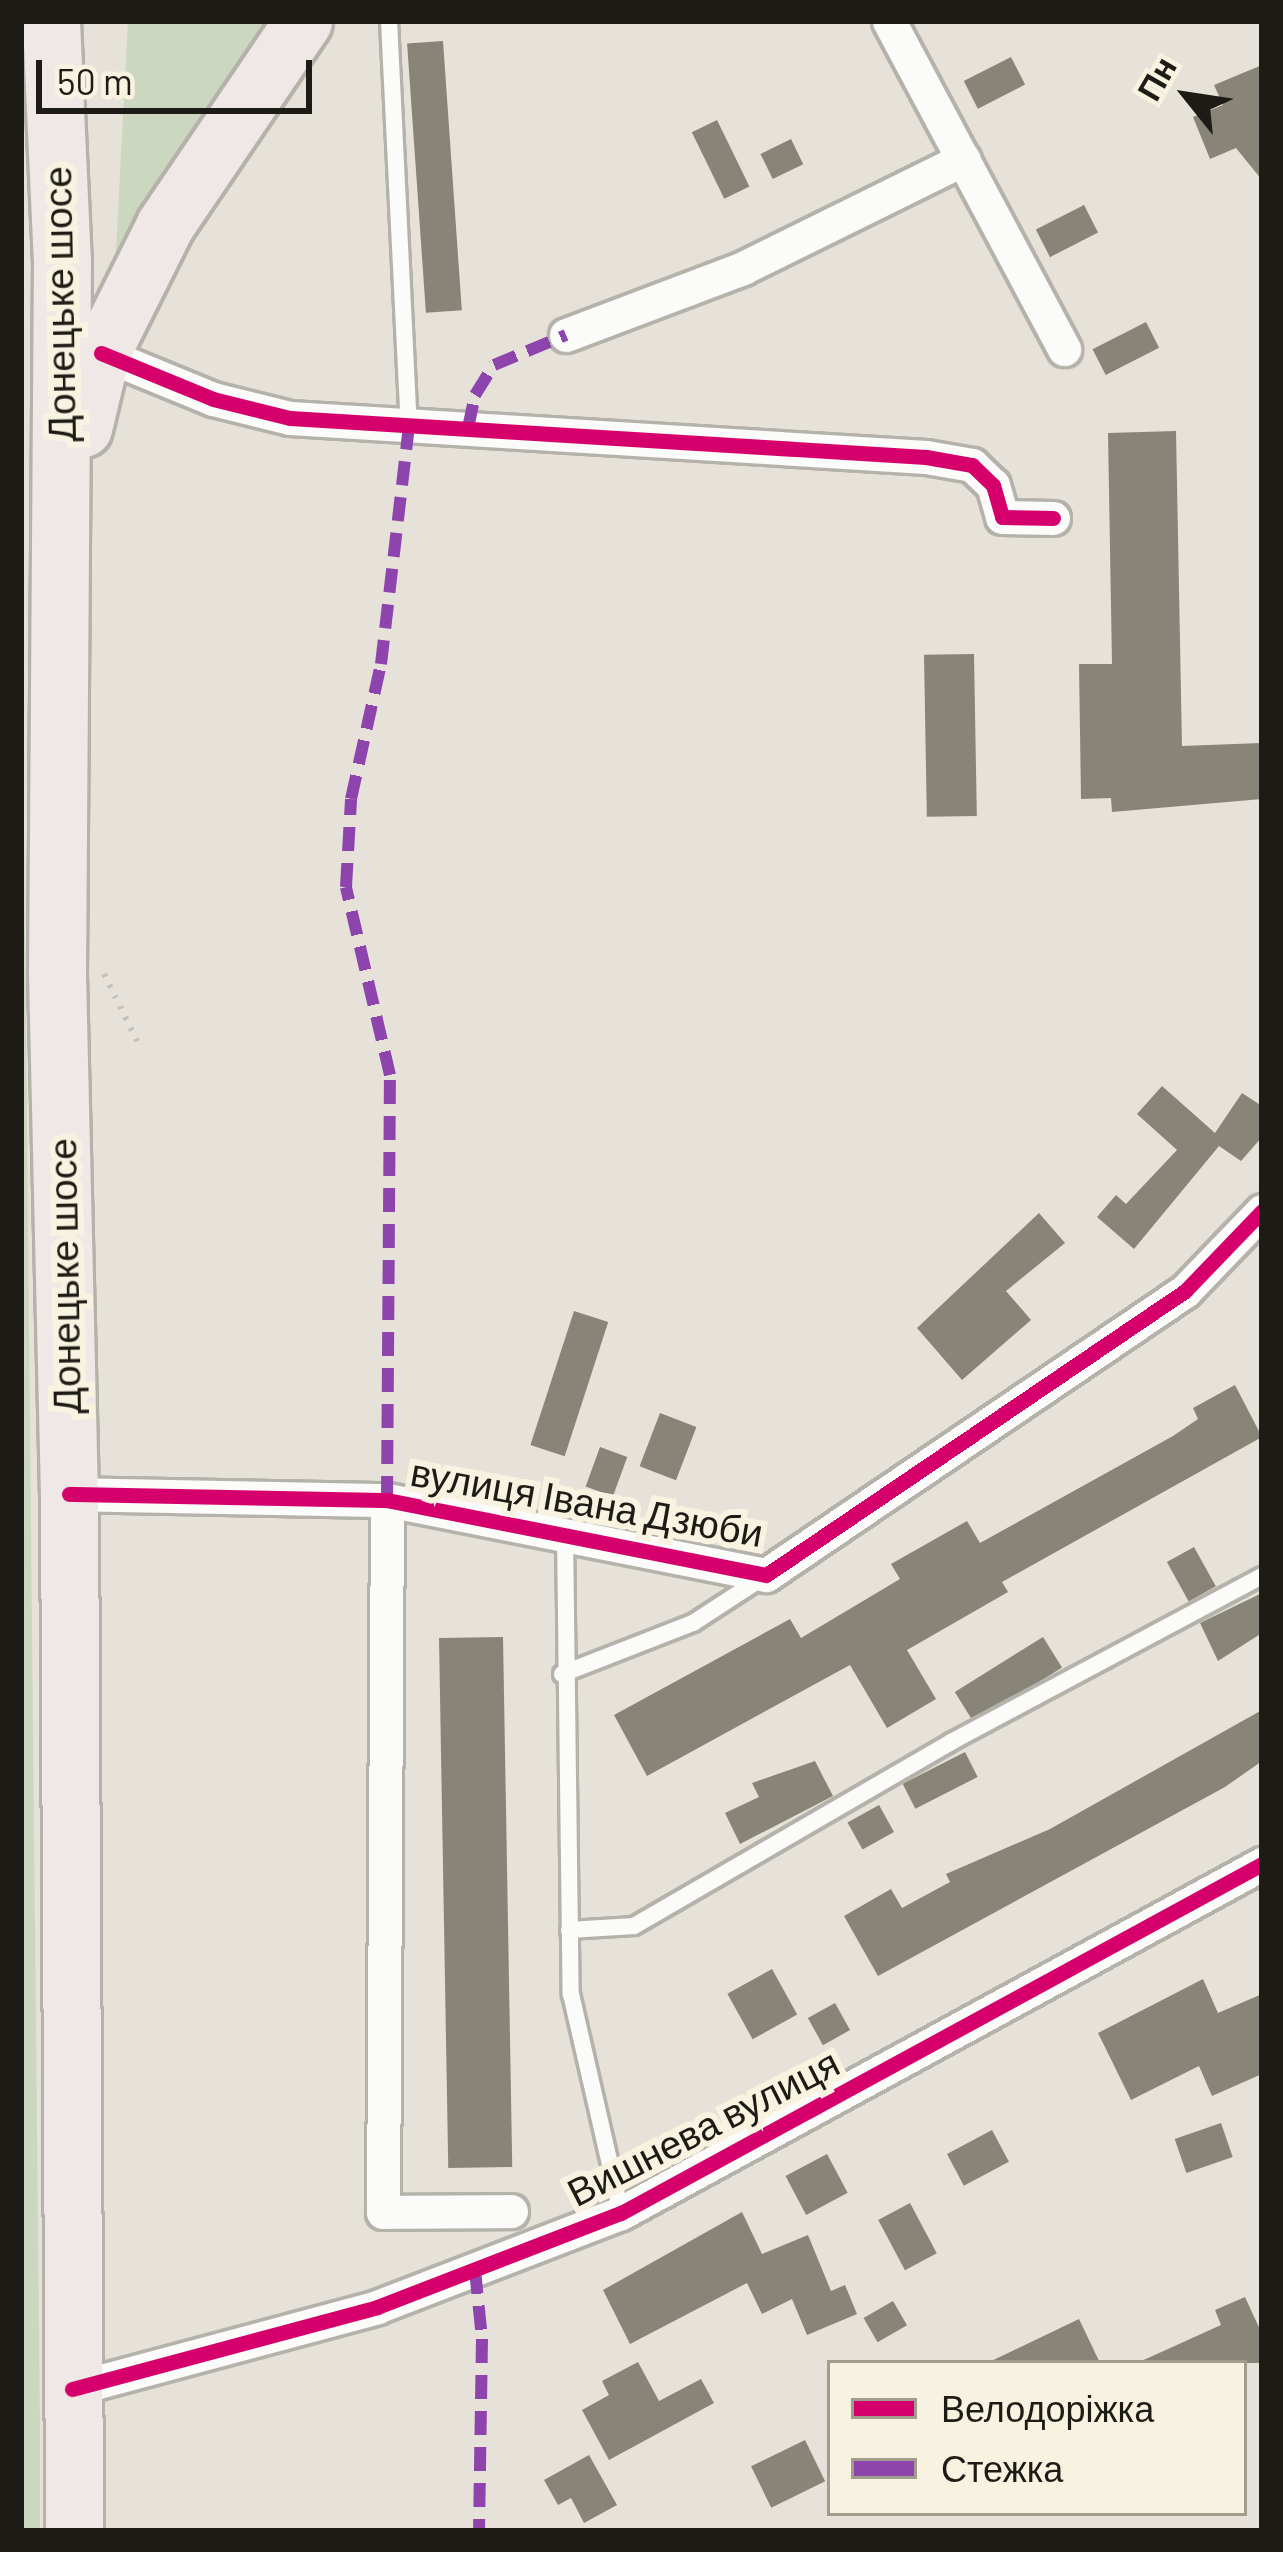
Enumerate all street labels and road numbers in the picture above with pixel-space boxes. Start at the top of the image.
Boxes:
street label: Донецьке шосе [33,166,85,442]
street label: Донецьке шосе [38,1138,90,1414]
street label: вулиця Івана Дзюби [407,1448,767,1556]
street label: Вишнева вулиця [559,2038,847,2216]

